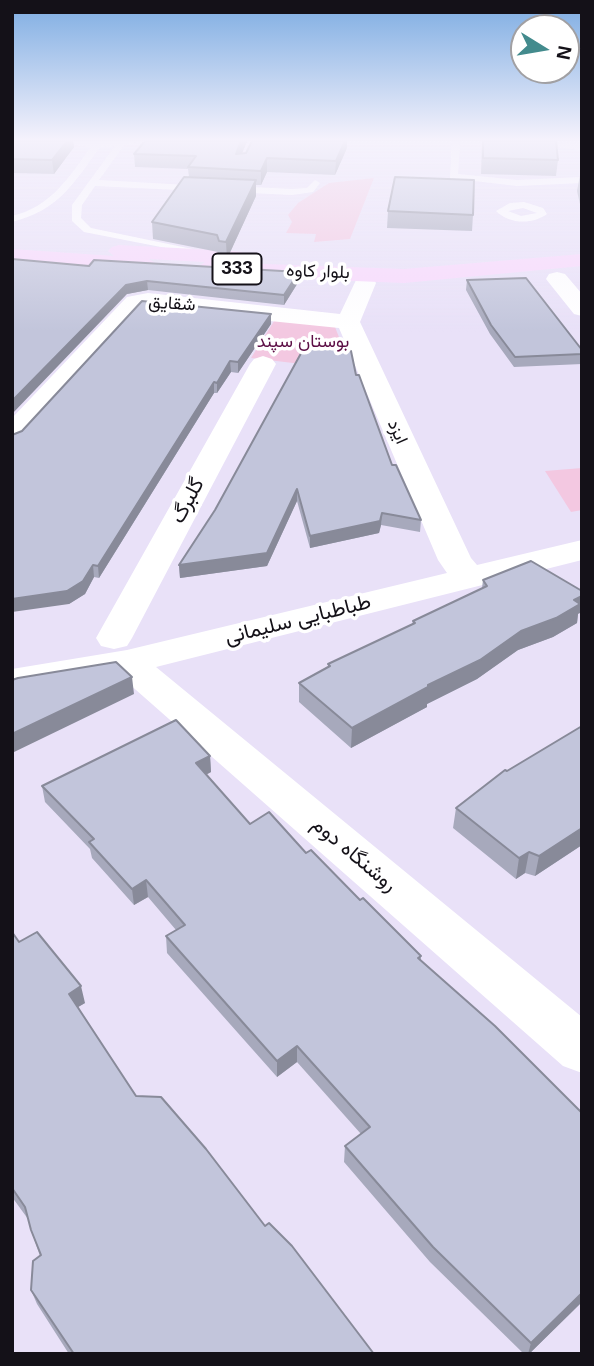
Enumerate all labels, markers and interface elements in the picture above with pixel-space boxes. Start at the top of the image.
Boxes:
north arrow [510,14,580,84]
text: N [553,44,576,61]
road number: 333 [212,254,262,284]
street label: بلوار کاوه [286,260,350,284]
street label: شقایق [148,292,196,316]
park label: بوستان سپند [257,331,349,353]
street label: ایزد [382,416,412,448]
street label: گلبرگ [166,474,210,528]
street label: طباطبایی سلیمانی [222,590,374,650]
street label: روشنگاه دوم [306,812,402,898]

